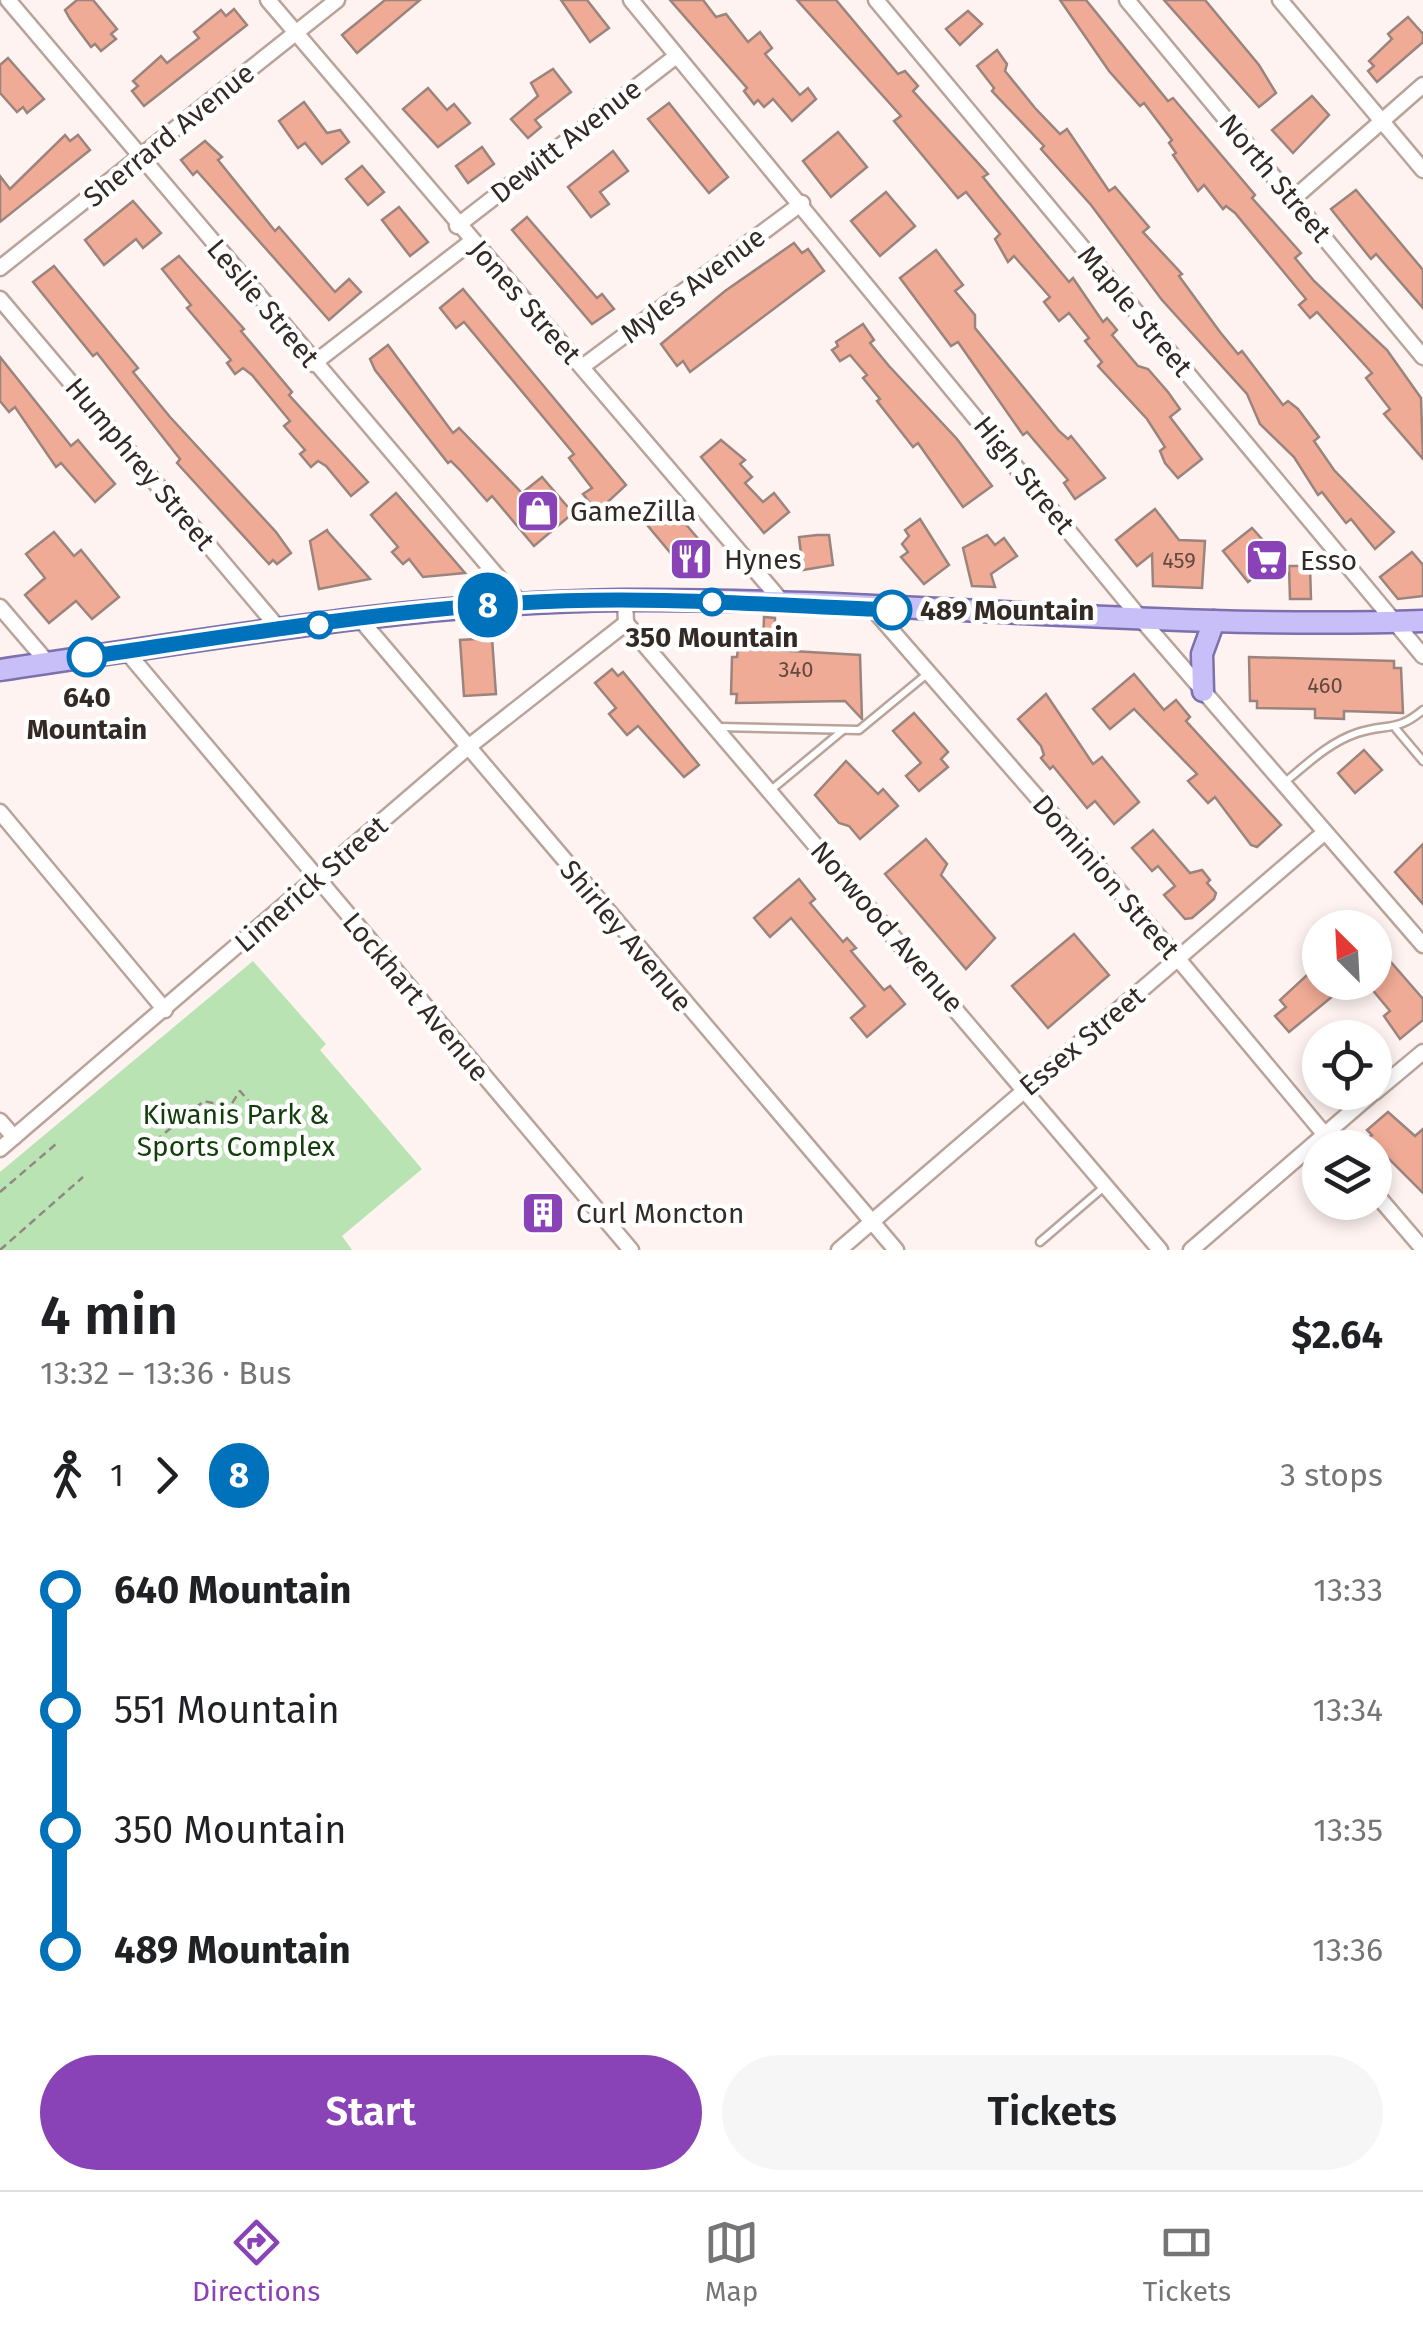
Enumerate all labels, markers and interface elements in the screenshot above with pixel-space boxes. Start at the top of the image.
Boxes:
street label: Sherrard Avenue [77,56,261,214]
street label: Dewitt Avenue [484,72,648,210]
street label: North Street [1212,108,1338,249]
street label: Myles Avenue [614,220,772,350]
street label: Leslie Street [200,233,326,374]
street label: Jones Street [462,233,588,371]
street label: Maple Street [1071,239,1200,384]
street label: Humphrey Street [58,371,222,558]
street label: High Street [967,410,1082,541]
shop icon: GameZilla [515,488,561,534]
place label: GameZilla [570,495,696,528]
restaurant icon: Hynes [668,536,714,582]
supermarket icon: Esso [1244,537,1290,583]
place label: Hynes [724,543,802,576]
place label: Esso [1300,544,1357,577]
house number: 459 [1162,547,1196,574]
line badge: 8 [456,572,520,638]
text: 8 [478,584,498,626]
marker: 350 Mountain [699,589,725,615]
marker: 489 Mountain [873,591,911,629]
place label: 489 Mountain [920,594,1094,627]
unlabelled marker [306,612,332,638]
place label: 350 Mountain [625,621,799,654]
marker: 640 Mountain [68,638,106,676]
house number: 340 [779,656,813,683]
house number: 460 [1307,672,1343,699]
place label: 640 Mountain [27,681,147,746]
street label: Dominion Street [1026,788,1187,967]
street label: Limerick Street [228,808,395,959]
street label: Norwood Avenue [804,835,970,1019]
street label: Shirley Avenue [553,853,699,1019]
street label: Lockhart Avenue [336,906,496,1088]
north arrow [1302,910,1392,1000]
map controls [1302,910,1392,1220]
street label: Essex Street [1013,979,1152,1103]
button: locate [1302,1020,1392,1110]
park label: Kiwanis Park & Sports Complex [137,1098,336,1163]
button: layers [1302,1130,1392,1220]
building icon: Curl Moncton [520,1190,566,1236]
place label: Curl Moncton [576,1197,744,1230]
text: 4 min [40,1283,178,1349]
text: $2.64 [1291,1312,1383,1358]
text: 13:32 – 13:36 · Bus [40,1354,291,1392]
icon: walk [40,1448,95,1503]
icon: forward [139,1448,194,1503]
text: 8 [229,1454,249,1496]
text: 1 [110,1456,124,1494]
text: 3 stops [1280,1456,1383,1494]
text: 640 Mountain [114,1567,352,1613]
text: 13:33 [1313,1571,1383,1609]
text: 551 Mountain [114,1687,340,1733]
text: 13:34 [1312,1691,1383,1729]
text: 350 Mountain [114,1807,347,1853]
text: 13:35 [1313,1811,1383,1849]
text: 489 Mountain [114,1927,351,1973]
text: 13:36 [1312,1931,1383,1969]
button: Start [40,2055,702,2170]
button: Tickets [722,2055,1383,2170]
tab: Directions [192,2215,320,2308]
tab: Map [704,2215,759,2308]
tab: Tickets [1143,2215,1231,2308]

